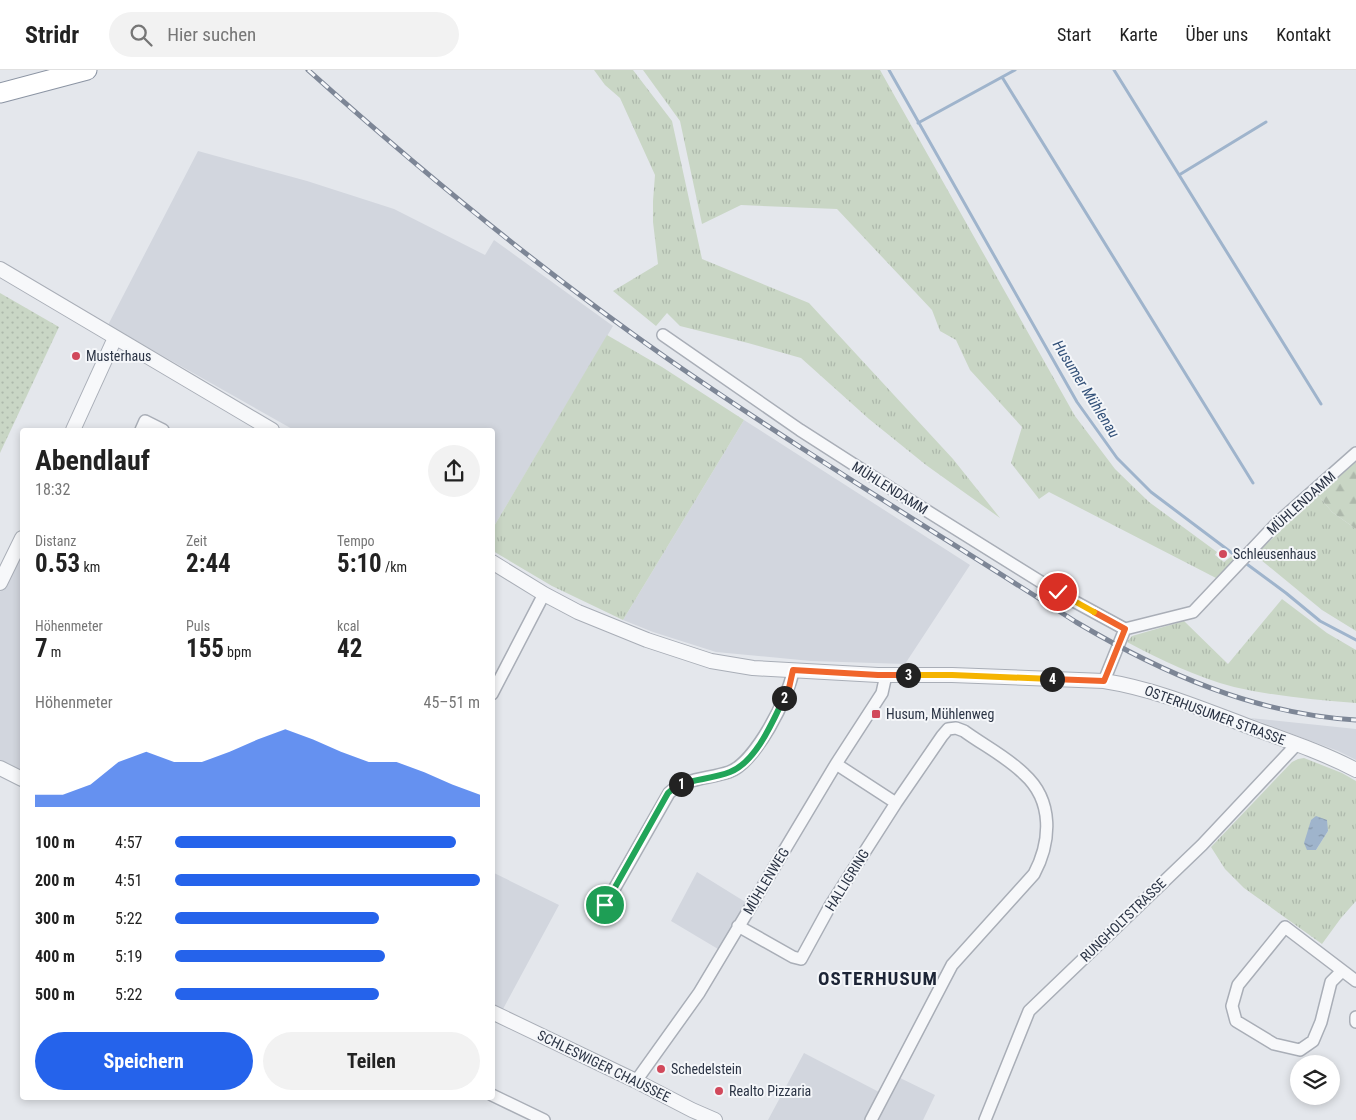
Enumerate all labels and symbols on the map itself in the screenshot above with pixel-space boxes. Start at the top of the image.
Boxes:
water label: Husumer Mühlenau [1049,337,1123,441]
place label: Musterhaus [86,348,151,364]
marker: Musterhaus [70,350,82,362]
street label: MÜHLENDAMM [849,458,931,518]
street label: MÜHLENDAMM [1264,468,1338,538]
place label: Schleusenhaus [1233,546,1316,562]
marker: Schleusenhaus [1217,548,1229,560]
pin [1037,571,1079,613]
pin: 3 [896,662,920,688]
pin: 4 [1040,666,1064,692]
street label: OSTERHUSUMER STRASSE [1142,682,1288,748]
pin: 2 [772,686,796,710]
place label: Husum, Mühlenweg [886,706,994,722]
marker: Husum, Mühlenweg [870,708,882,720]
pin: 1 [668,772,694,796]
street label: MÜHLENWEG [740,845,792,917]
street label: HALLIGRING [822,846,872,914]
street label: RUNGHOLTSTRASSE [1077,875,1169,965]
pin [584,884,626,926]
district label: OSTERHUSUM [818,967,938,990]
street label: SCHLESWIGER CHAUSSEE [535,1027,673,1105]
place label: Schedelstein [671,1061,742,1077]
marker: Schedelstein [655,1063,667,1075]
place label: Realto Pizzaria [729,1083,811,1099]
marker: Realto Pizzaria [713,1085,725,1097]

